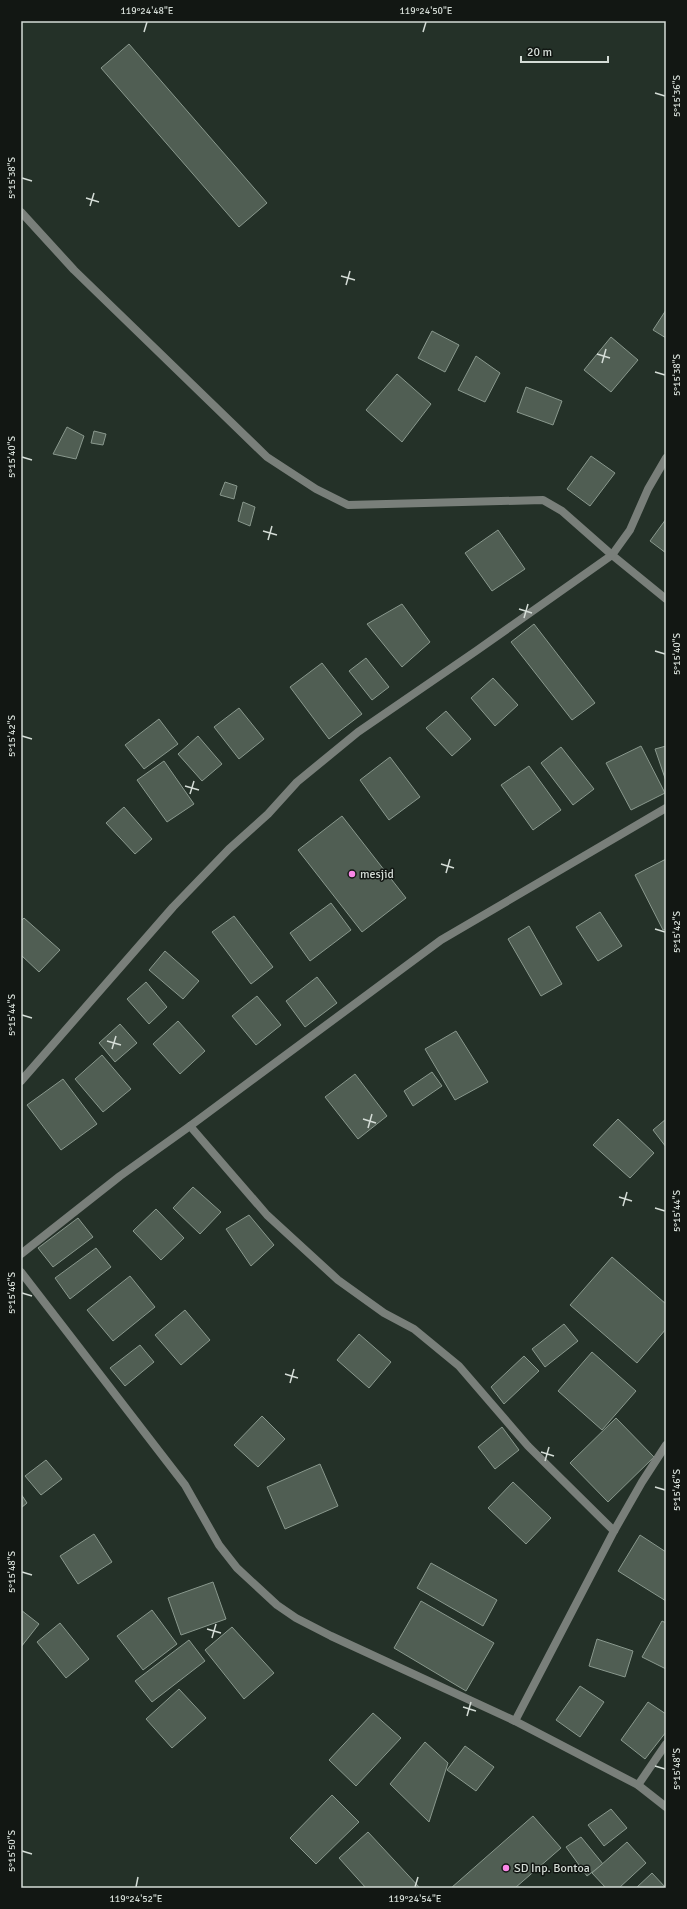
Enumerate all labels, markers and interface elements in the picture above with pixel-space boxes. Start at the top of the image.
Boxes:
text: 119°24'48"E [120,5,174,17]
text: 119°24'50"E [399,5,453,17]
scale bar [521,38,608,64]
text: 20 m [527,45,552,60]
text: 5°15'36"S [671,74,683,117]
text: 5°15'38"S [6,156,18,199]
text: 5°15'38"S [671,353,683,396]
text: 5°15'40"S [6,435,18,478]
text: 5°15'40"S [671,632,683,675]
text: 5°15'42"S [6,714,18,757]
place label: mesjid [360,867,394,882]
marker: mesjid [347,869,357,879]
text: 5°15'42"S [671,910,683,953]
text: 5°15'44"S [6,993,18,1036]
text: 5°15'44"S [671,1189,683,1232]
text: 5°15'46"S [6,1271,18,1314]
text: 5°15'46"S [671,1468,683,1511]
text: 5°15'48"S [6,1550,18,1593]
text: 5°15'48"S [671,1747,683,1790]
text: 5°15'50"S [6,1829,18,1872]
place label: SD Inp. Bontoa [514,1861,590,1876]
marker: SD Inp. Bontoa [501,1863,511,1873]
text: 119°24'52"E [109,1893,163,1905]
text: 119°24'54"E [388,1893,442,1905]

